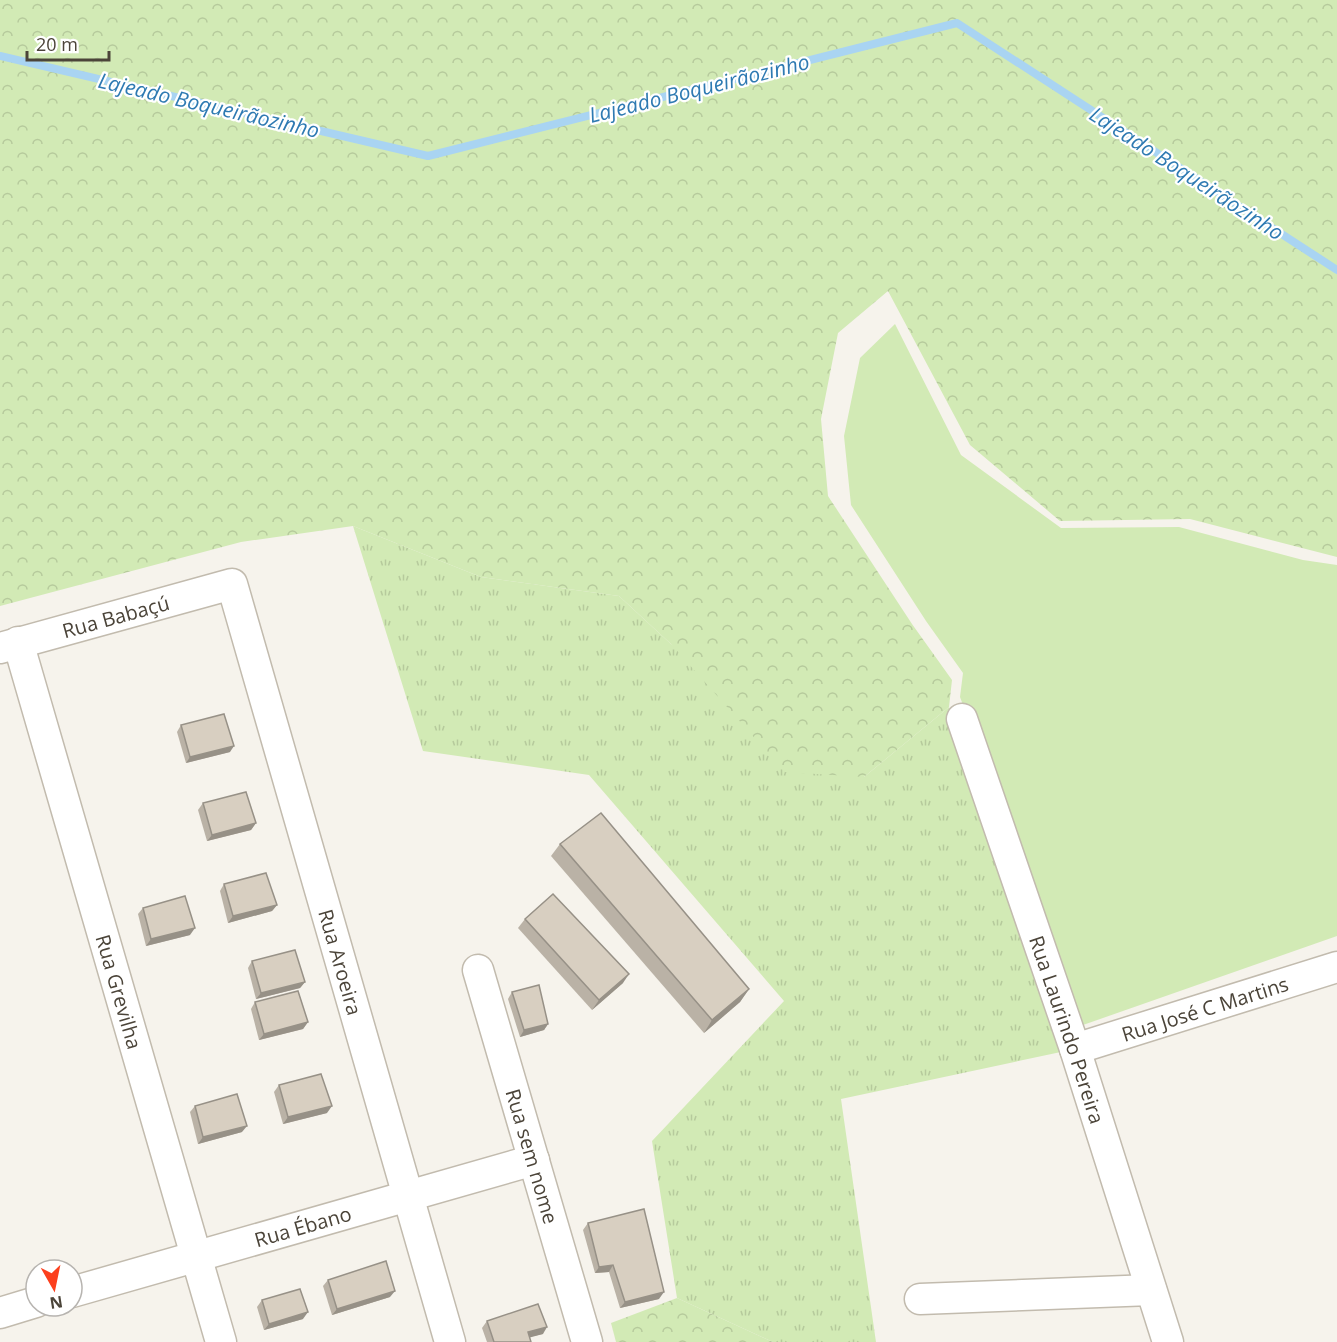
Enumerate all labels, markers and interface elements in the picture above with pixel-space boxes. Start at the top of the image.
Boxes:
scale bar [27,24,110,62]
text: 20 m [36,32,78,56]
water label: Lajeado Boqueirãozinho [586,47,812,129]
water label: Lajeado Boqueirãozinho [96,66,322,144]
water label: Lajeado Boqueirãozinho [1085,100,1289,246]
street label: Rua Babaçú [59,588,172,644]
street label: Rua Aroeira [313,906,369,1018]
street label: Rua Grevilha [90,931,149,1052]
street label: Rua Laurindo Pereira [1024,932,1111,1127]
street label: Rua José C Martins [1118,970,1292,1047]
street label: Rua sem nome [500,1085,565,1227]
street label: Rua Ébano [251,1199,354,1253]
north arrow [24,1258,84,1318]
text: N [48,1291,64,1315]

